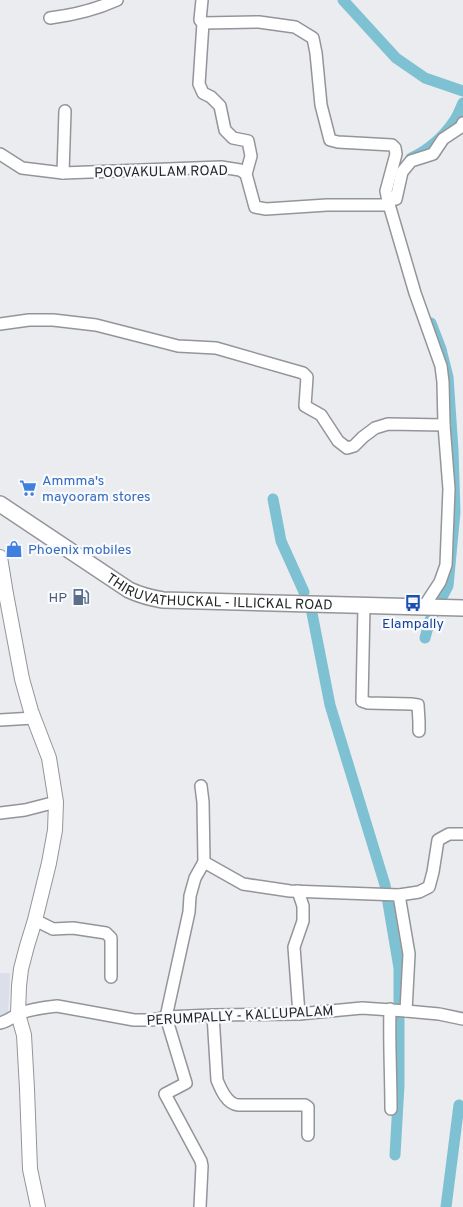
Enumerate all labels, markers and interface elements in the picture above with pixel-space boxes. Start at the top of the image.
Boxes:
street label: POOVAKULAM ROAD [94,163,228,182]
place label: Ammma's mayooram stores [42,473,151,506]
supermarket icon: Ammma's mayooram stores [18,478,38,498]
shop icon: Phoenix mobiles [4,539,24,559]
place label: Phoenix mobiles [28,542,132,559]
street label: THIRUVATHUCKAL - ILLICKAL ROAD [102,570,333,615]
fuel station icon: HP [71,587,91,607]
place label: HP [48,590,67,607]
bus stop icon: Elampally [403,593,423,613]
place label: Elampally [382,616,444,633]
street label: PERUMPALLY - KALLUPALAM [146,1003,334,1030]

